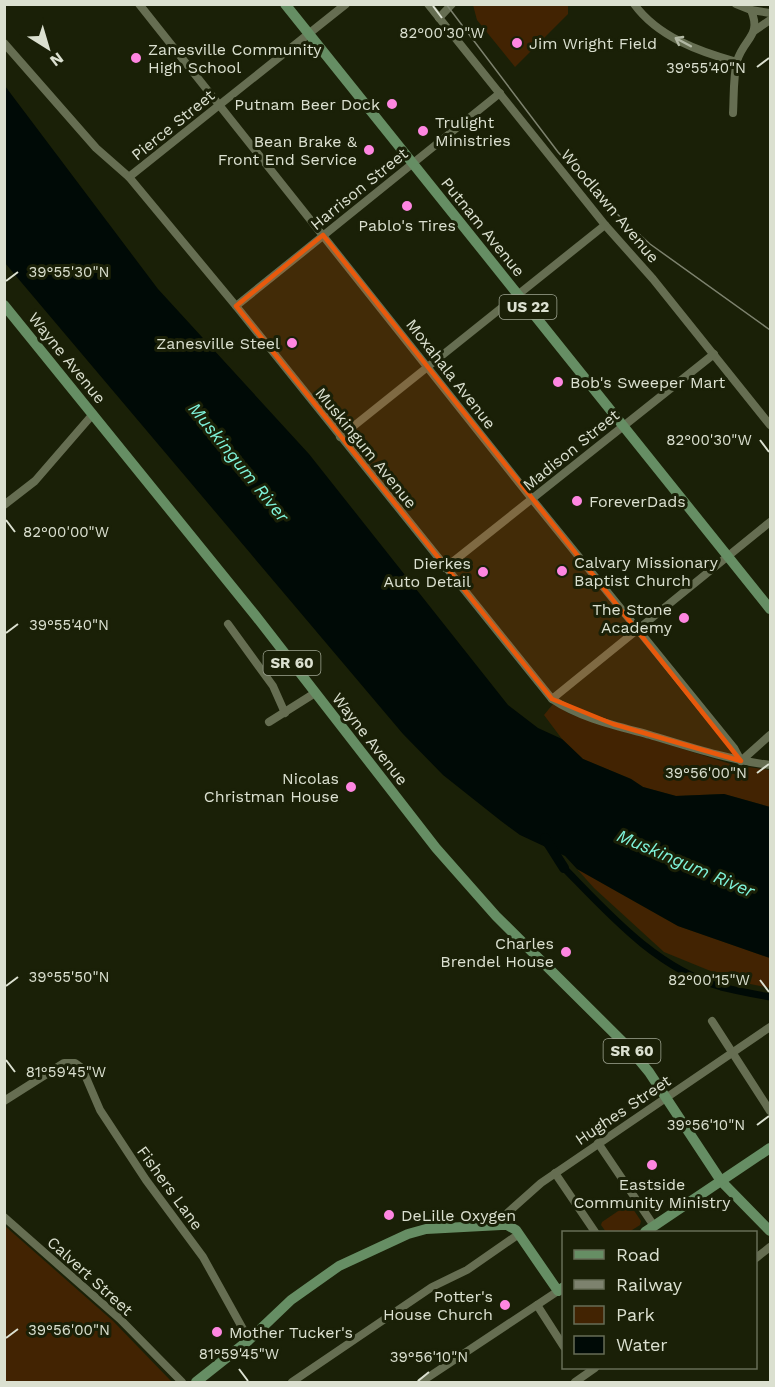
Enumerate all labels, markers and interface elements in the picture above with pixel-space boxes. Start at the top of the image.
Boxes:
north arrow [18,18,78,78]
text: 82°00'30"W [399,24,485,42]
place label: Jim Wright Field [529,34,657,53]
marker: Jim Wright Field [510,36,524,50]
one-way arrow [674,36,692,47]
place label: Zanesville Community High School [148,40,322,77]
text: N [46,48,67,71]
marker: Zanesville Community High School [129,51,143,65]
text: 39°55'40"N [666,59,746,77]
street label: Pierce Street [128,86,219,164]
place label: Putnam Beer Dock [234,95,380,114]
marker: Putnam Beer Dock [385,97,399,111]
place label: Trulight Ministries [435,113,511,150]
marker: Trulight Ministries [416,124,430,138]
place label: Bean Brake & Front End Service [218,132,358,169]
marker: Bean Brake & Front End Service [362,143,376,157]
street label: Harrison Street [307,144,412,234]
street label: Woodlawn Avenue [557,145,663,267]
street label: Putnam Avenue [437,174,529,280]
marker: Pablo's Tires [400,199,414,213]
place label: Pablo's Tires [358,216,456,235]
text: 39°55'30"N [28,263,110,281]
road number: US 22 [500,295,556,319]
street label: Wayne Avenue [24,308,110,408]
street label: Moxahala Avenue [402,315,500,433]
place label: Zanesville Steel [156,334,280,353]
marker: Zanesville Steel [285,336,299,350]
place label: Bob's Sweeper Mart [570,373,726,392]
marker: Bob's Sweeper Mart [551,375,565,389]
street label: Muskingum Avenue [311,384,421,512]
water label: Muskingum River [184,398,294,527]
street label: Madison Street [519,405,623,495]
text: 82°00'30"W [666,431,752,449]
place label: ForeverDads [589,492,686,511]
marker: ForeverDads [570,494,584,508]
text: 82°00'00"W [23,523,109,541]
place label: Calvary Missionary Baptist Church [574,553,719,590]
place label: Dierkes Auto Detail [384,554,471,591]
marker: Calvary Missionary Baptist Church [555,564,569,578]
marker: Dierkes Auto Detail [476,565,490,579]
place label: The Stone Academy [592,600,673,637]
marker: The Stone Academy [677,611,691,625]
text: 39°55'40"N [29,616,109,634]
road number: SR 60 [264,651,320,675]
street label: Wayne Avenue [328,689,412,789]
text: 39°56'00"N [665,764,747,782]
place label: Nicolas Christman House [204,769,339,806]
marker: Nicolas Christman House [344,780,358,794]
water label: Muskingum River [614,825,759,902]
place label: Charles Brendel House [440,934,554,971]
marker: Charles Brendel House [559,945,573,959]
text: 39°55'50"N [29,968,110,986]
text: 82°00'15"W [668,971,750,989]
road number: SR 60 [604,1039,660,1063]
text: 81°59'45"W [26,1063,106,1081]
street label: Hughes Street [572,1071,675,1149]
text: 39°56'10"N [667,1116,745,1134]
street label: Fishers Lane [133,1142,207,1234]
marker: Eastside Community Ministry [645,1158,659,1172]
place label: Eastside Community Ministry [573,1175,731,1212]
place label: DeLille Oxygen [401,1206,516,1225]
marker: DeLille Oxygen [382,1208,396,1222]
legend [562,1231,757,1369]
street label: Calvert Street [43,1233,137,1320]
text: Road [616,1244,660,1265]
text: Railway [616,1274,683,1295]
place label: Potter's House Church [383,1287,493,1324]
marker: Potter's House Church [498,1298,512,1312]
text: Park [616,1304,655,1325]
text: 39°56'00"N [28,1321,110,1339]
place label: Mother Tucker's [229,1323,353,1342]
marker: Mother Tucker's [210,1325,224,1339]
text: Water [616,1334,668,1355]
text: 81°59'45"W [199,1345,279,1363]
text: 39°56'10"N [390,1348,468,1366]

